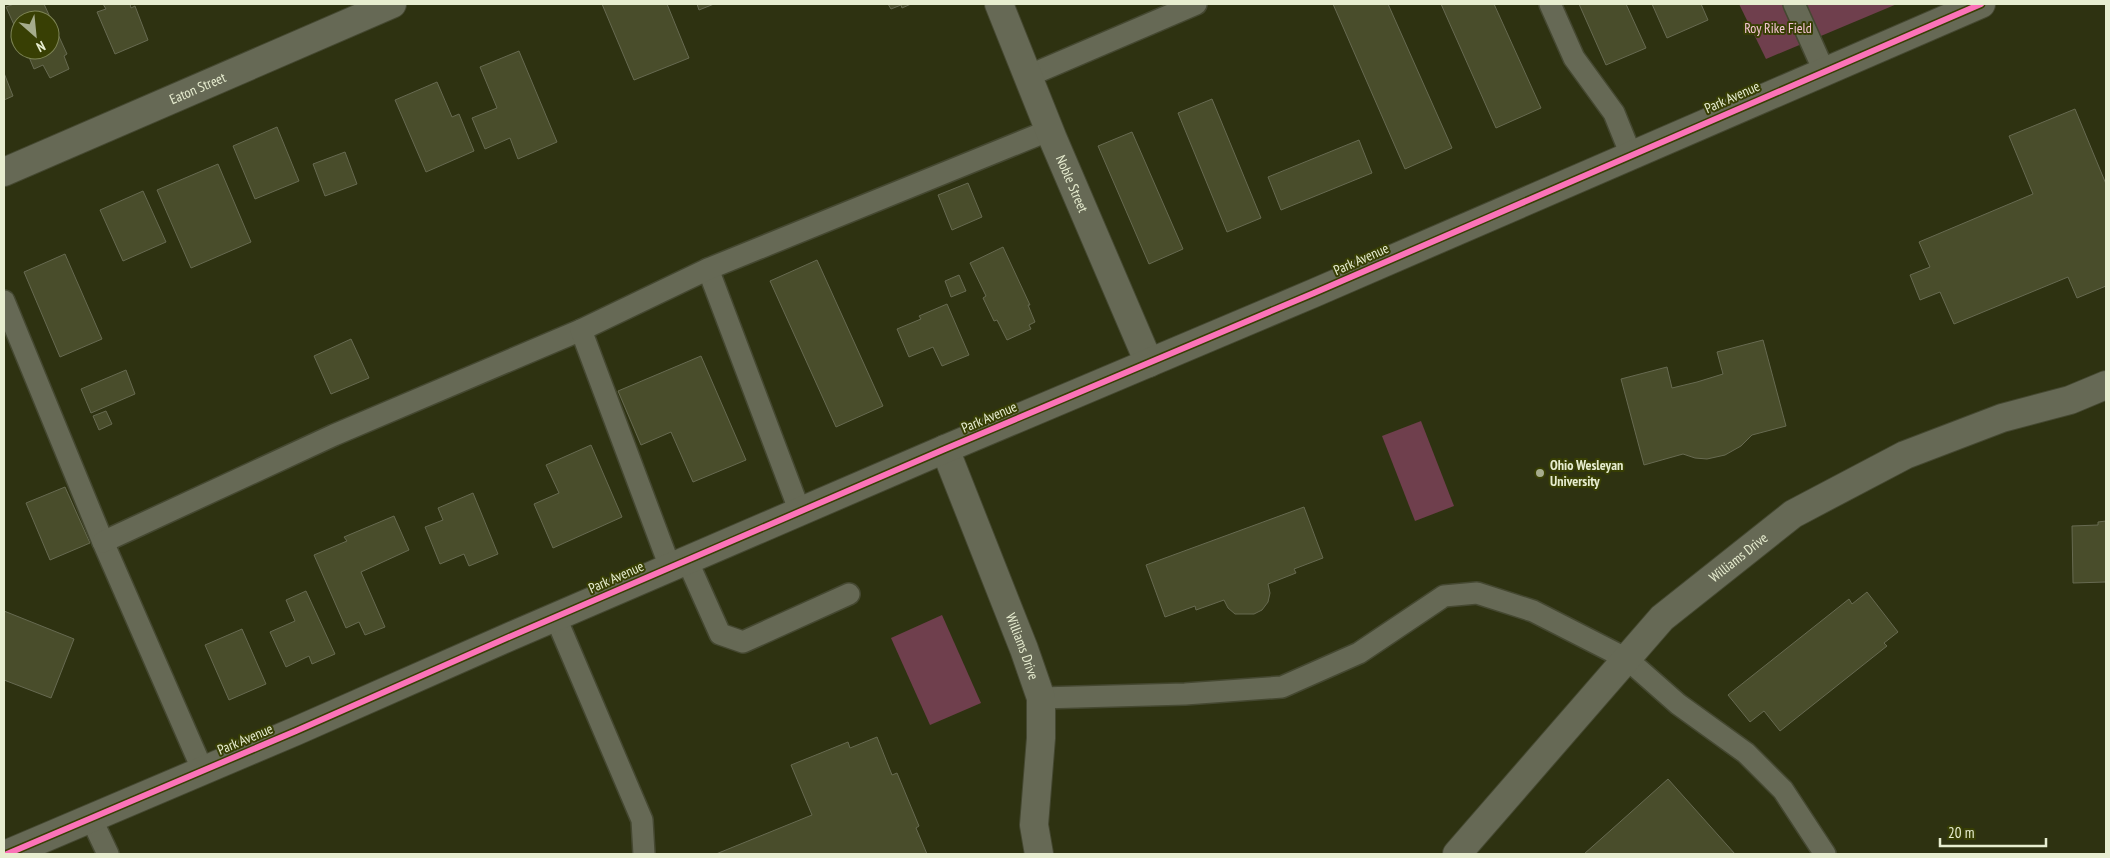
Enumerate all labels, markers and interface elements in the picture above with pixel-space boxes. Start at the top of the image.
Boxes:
north arrow [10,10,60,60]
park label: Roy Rike Field [1744,19,1812,37]
text: N [33,37,48,56]
street label: Eaton Street [167,68,229,108]
street label: Park Avenue [1702,77,1763,117]
street label: Noble Street [1052,152,1092,215]
street label: Park Avenue [1331,239,1392,279]
street label: Park Avenue [959,397,1020,437]
place label: Ohio Wesleyan University [1550,456,1623,490]
marker: Ohio Wesleyan University [1534,467,1546,479]
street label: Williams Drive [1705,529,1771,586]
street label: Park Avenue [586,557,647,597]
street label: Williams Drive [1002,610,1043,682]
street label: Park Avenue [215,719,276,759]
scale bar [1940,816,2046,848]
text: 20 m [1948,823,1974,842]

